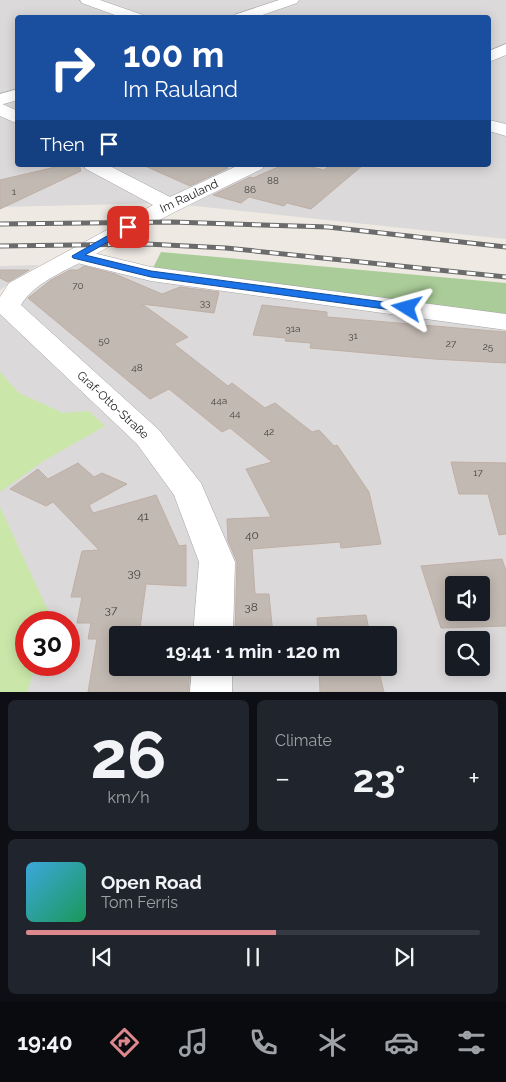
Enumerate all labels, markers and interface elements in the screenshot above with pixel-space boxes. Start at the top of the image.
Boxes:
text: 100 m [123,34,224,75]
icon: right [40,35,105,100]
text: Im Rauland [123,76,238,102]
icon: arrive [95,130,123,158]
text: Then [40,133,85,155]
house number: 88 [267,175,279,186]
street label: Im Rauland [158,176,220,216]
house number: 86 [244,184,256,195]
house number: 1 [12,186,17,197]
pin [107,206,149,248]
icon: arrive [114,213,142,241]
house number: 70 [72,280,84,291]
position arrow [380,281,432,333]
house number: 33 [200,297,210,308]
house number: 31a [285,323,301,334]
house number: 31 [348,330,359,341]
house number: 50 [98,335,110,346]
house number: 27 [446,338,457,349]
house number: 25 [483,341,494,352]
house number: 48 [131,362,143,373]
street label: Graf-Otto-Straße [74,368,152,442]
house number: 44a [211,395,227,406]
house number: 44 [230,408,241,419]
house number: 42 [264,426,274,437]
house number: 17 [473,467,483,478]
house number: 41 [137,509,149,523]
house number: 40 [245,528,259,542]
house number: 39 [127,566,141,580]
map controls [445,576,490,676]
button: sound [445,576,490,621]
house number: 38 [244,600,258,614]
house number: 37 [105,603,118,617]
speed limit sign: 30 [15,611,80,676]
button: search [445,631,490,676]
text: 19:41 · 1 min · 120 m [166,640,340,662]
text: 26 [90,717,167,793]
text: Climate [275,731,332,750]
text: 23° [353,756,406,801]
text: − [275,762,290,795]
text: + [468,762,480,795]
text: km/h [107,788,150,807]
text: Open Road [101,871,202,893]
text: Tom Ferris [101,893,178,912]
icon: previous [88,943,116,971]
icon: pause [239,943,267,971]
icon: next [390,943,418,971]
icon: directions [107,1025,142,1060]
icon: music [176,1025,211,1060]
icon: phone [246,1025,281,1060]
icon: climate [315,1025,350,1060]
icon: car [384,1025,419,1060]
icon: filters [454,1025,489,1060]
text: 19:40 [17,1029,73,1055]

